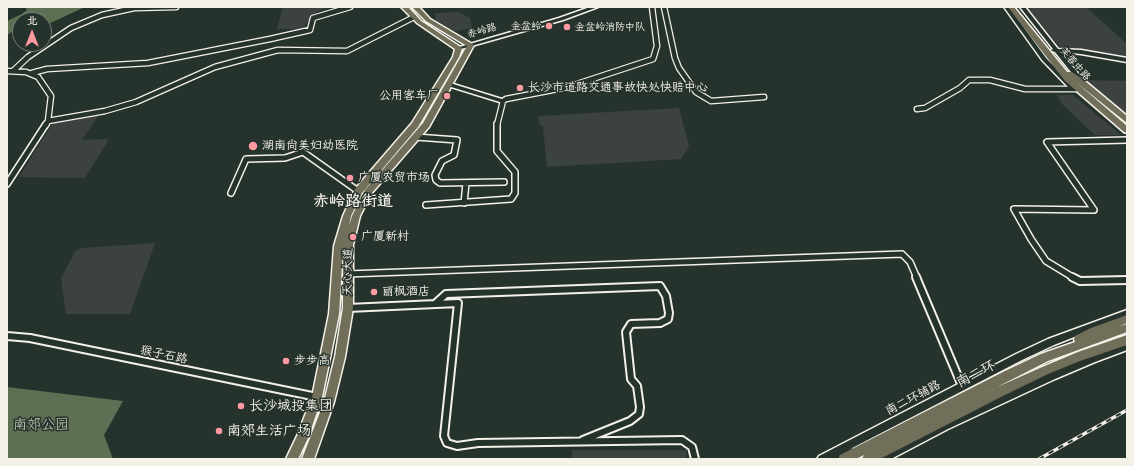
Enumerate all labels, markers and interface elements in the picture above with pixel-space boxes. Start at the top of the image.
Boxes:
north arrow [12,12,52,52]
text: 北 [27,14,38,27]
place label: 金盆岭 [511,20,541,32]
street label: 赤岭路 [466,21,498,41]
marker: 金盆岭 [544,21,554,31]
place label: 金盆岭消防中队 [575,21,645,33]
marker: 金盆岭消防中队 [562,22,572,32]
street label: 芙蓉中路 [1057,45,1093,83]
place label: 长沙市道路交通事故快处快赔中心 [528,81,708,95]
marker: 长沙市道路交通事故快处快赔中心 [515,83,525,93]
place label: 公用客车厂 [379,89,439,103]
marker: 公用客车厂 [442,91,452,101]
place label: 湖南尚美妇幼医院 [262,139,358,153]
marker: 湖南尚美妇幼医院 [247,140,259,152]
place label: 广厦农贸市场 [358,171,430,185]
marker: 广厦农贸市场 [345,173,355,183]
district label: 赤岭路街道 [313,191,393,211]
place label: 广厦新村 [361,230,409,244]
marker: 广厦新村 [348,232,358,242]
street label: 天心大道 [340,248,356,296]
place label: 丽枫酒店 [382,285,430,299]
marker: 丽枫酒店 [369,287,379,297]
street label: 猴子石路 [139,343,189,367]
place label: 步步高 [294,354,330,368]
marker: 步步高 [281,356,291,366]
street label: 南二环 [954,357,998,391]
street label: 南二环辅路 [883,378,943,418]
place label: 长沙城投集团 [249,398,333,414]
marker: 长沙城投集团 [236,401,246,411]
park label: 南郊公园 [13,417,69,433]
place label: 南郊生活广场 [227,423,311,439]
marker: 南郊生活广场 [214,426,224,436]

